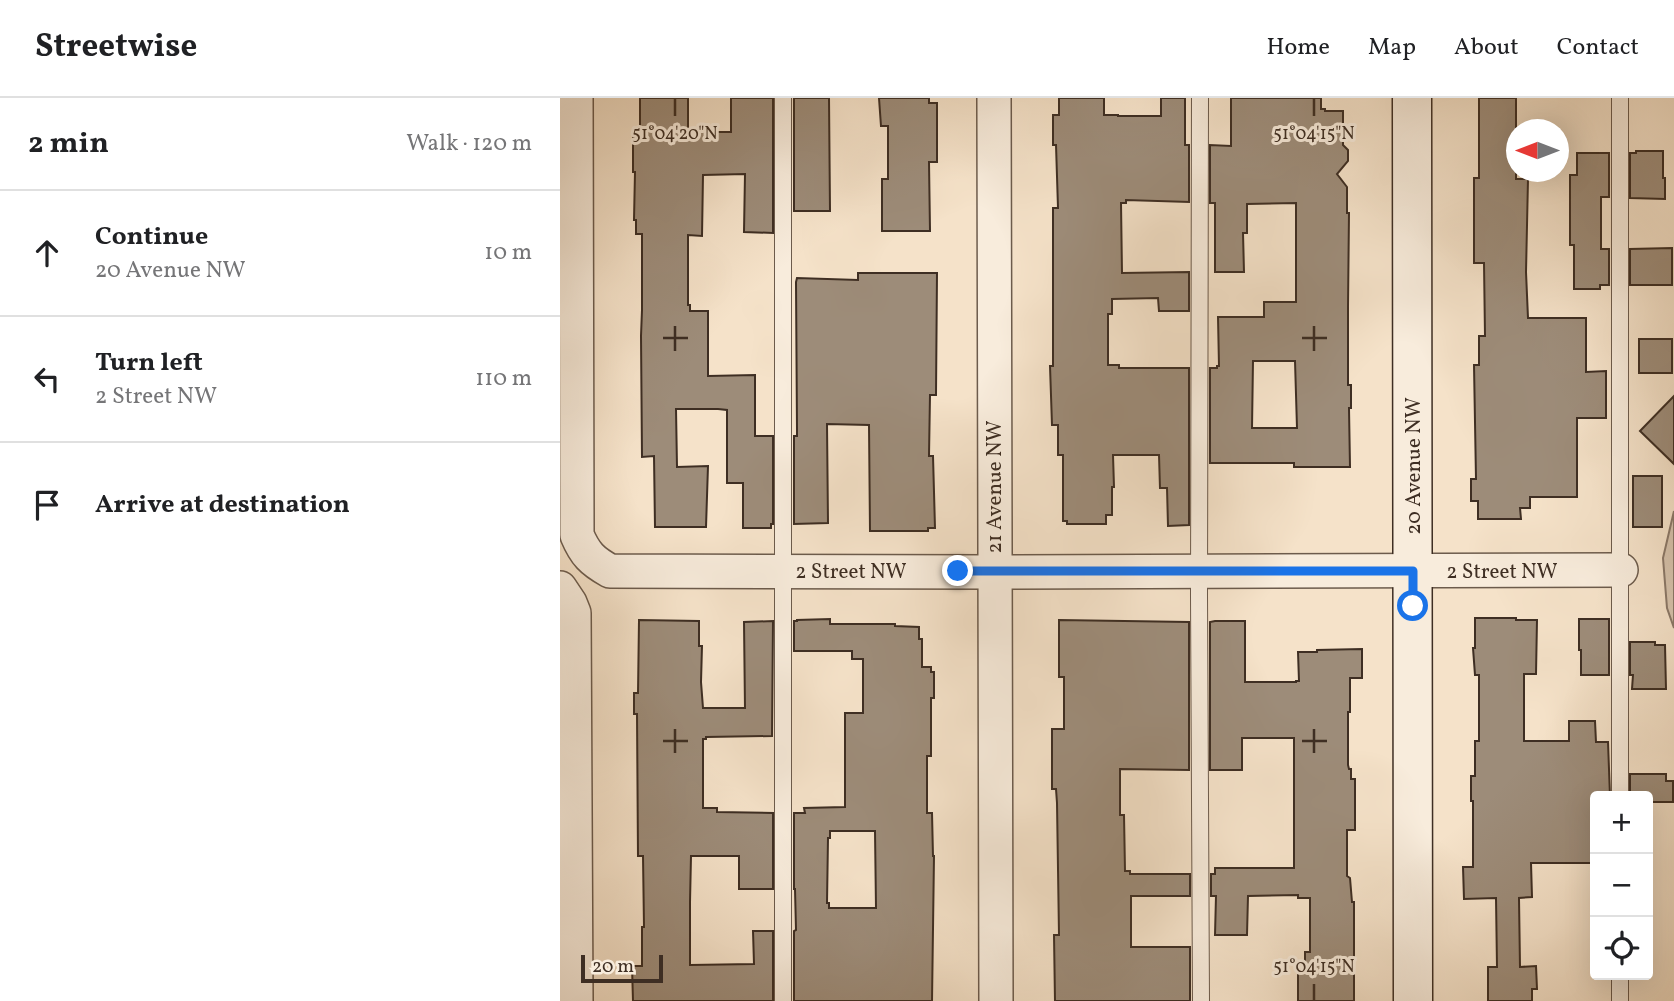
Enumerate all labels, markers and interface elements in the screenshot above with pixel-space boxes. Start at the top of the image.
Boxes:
text: Streetwise [35,25,197,71]
text: Home [1266,31,1330,65]
text: Map [1368,31,1416,65]
text: About [1454,31,1519,65]
text: Contact [1557,31,1639,65]
north arrow [1506,119,1569,182]
text: 51°04'20"N [632,122,718,147]
text: 51°04'15"N [1273,122,1355,147]
text: 2 min [28,123,109,165]
text: Walk · 120 m [406,128,532,160]
text: Continue [95,219,208,255]
icon: ahead [28,234,66,272]
text: 10 m [484,237,532,269]
text: 20 Avenue NW [95,255,246,287]
text: Turn left [95,345,203,381]
icon: left [28,360,66,398]
text: 110 m [475,363,532,395]
text: 2 Street NW [95,381,217,413]
street label: 20 Avenue NW [1400,397,1429,535]
street label: 21 Avenue NW [981,420,1010,554]
icon: arrive [28,486,66,524]
text: Arrive at destination [95,487,350,523]
route end [942,555,973,586]
street label: 2 Street NW [795,558,907,587]
street label: 2 Street NW [1446,558,1558,587]
route start [1397,590,1428,621]
map controls [1590,791,1653,980]
button: + [1590,791,1653,854]
button: − [1590,854,1653,917]
button: locate [1590,917,1653,980]
scale bar [581,952,663,984]
text: 20 m [592,954,634,980]
text: 51°04'15"N [1273,955,1355,980]

